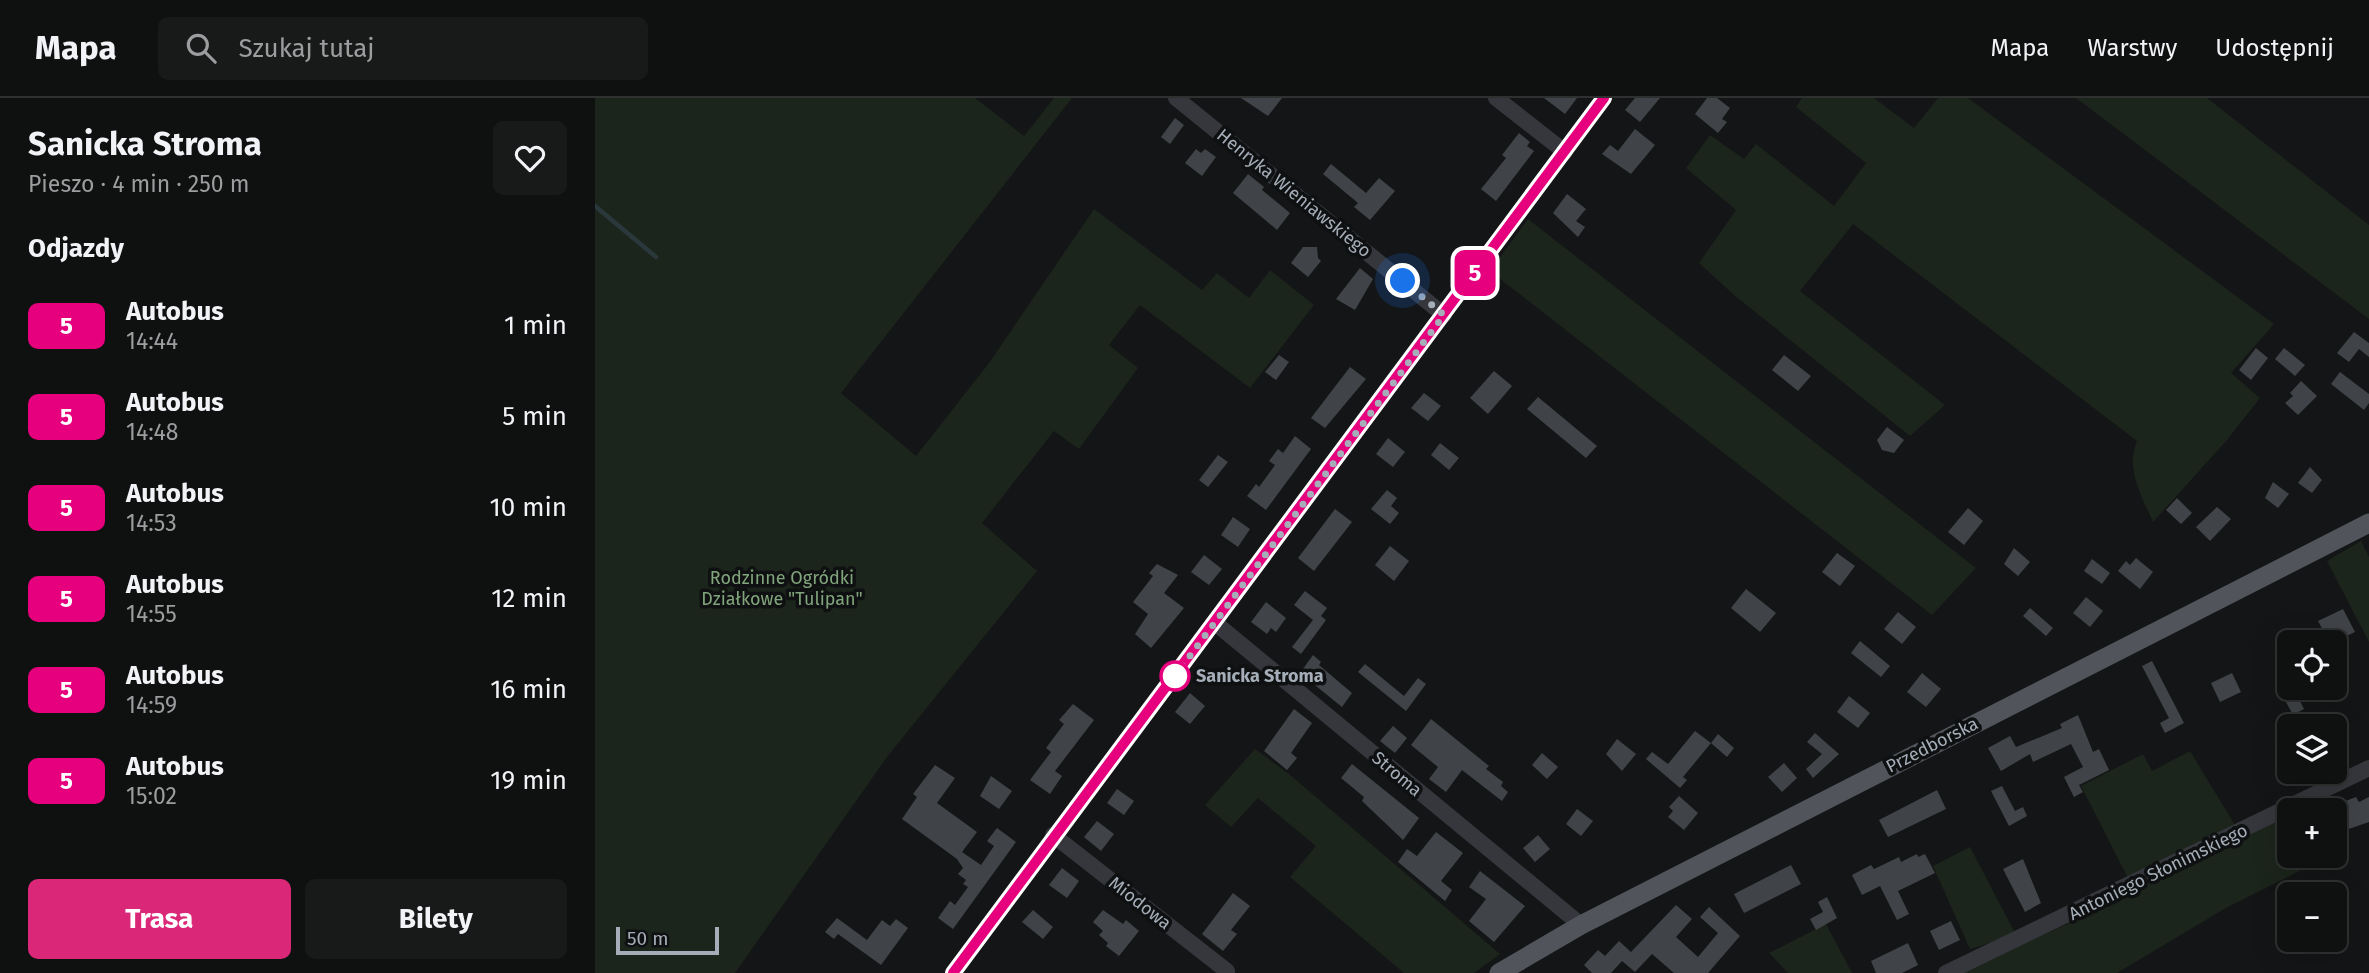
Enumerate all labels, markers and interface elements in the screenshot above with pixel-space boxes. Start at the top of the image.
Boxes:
search box [158,17,648,80]
text: Mapa [35,28,116,68]
icon: search [182,29,220,67]
text: Szukaj tutaj [238,33,375,64]
text: Mapa [1991,34,2049,62]
text: Warstwy [2087,34,2177,62]
text: Udostępnij [2215,34,2334,62]
button: heart [493,121,567,195]
text: Sanicka Stroma [28,124,262,164]
street label: Henryka Wieniawskiego [1212,124,1376,262]
text: Pieszo · 4 min · 250 m [28,170,249,198]
text: Odjazdy [28,233,124,264]
line badge: 5 [1452,250,1498,296]
text: 5 [1469,259,1481,287]
your location [1385,263,1420,298]
text: Autobus [126,296,224,327]
text: 1 min [504,310,567,341]
text: 5 [60,312,73,340]
text: 14:44 [126,327,178,355]
text: Autobus [126,387,224,418]
text: 5 min [502,401,567,432]
text: 5 [60,403,73,431]
text: 14:48 [126,418,179,446]
text: Autobus [126,478,224,509]
text: 10 min [489,492,567,523]
text: 5 [60,494,73,522]
text: 14:53 [126,509,177,537]
park label: Rodzinne Ogródki Działkowe "Tulipan" [701,567,863,610]
text: Autobus [126,569,224,600]
text: 12 min [491,583,567,614]
text: 5 [60,585,73,613]
text: 14:55 [126,600,177,628]
map controls [2277,630,2347,952]
button: locate [2277,630,2347,700]
text: Autobus [126,660,224,691]
marker: Sanicka Stroma [1160,661,1190,691]
place label: Sanicka Stroma [1196,665,1324,687]
text: 16 min [490,674,567,705]
text: 5 [60,676,73,704]
text: 14:59 [126,691,177,719]
street label: Przedborska [1882,712,1982,778]
button: layers [2277,714,2347,784]
street label: Stroma [1368,747,1426,801]
text: Autobus [126,751,224,782]
text: 19 min [490,765,567,796]
text: 5 [60,767,73,795]
text: 15:02 [126,782,177,810]
button: + [2277,798,2347,868]
street label: Antoniego Słonimskiego [2065,819,2251,925]
street label: Miodowa [1104,872,1176,934]
button: Trasa [28,879,291,959]
button: Bilety [305,879,567,959]
button: − [2277,882,2347,952]
scale bar [616,924,719,956]
text: 50 m [627,927,668,950]

